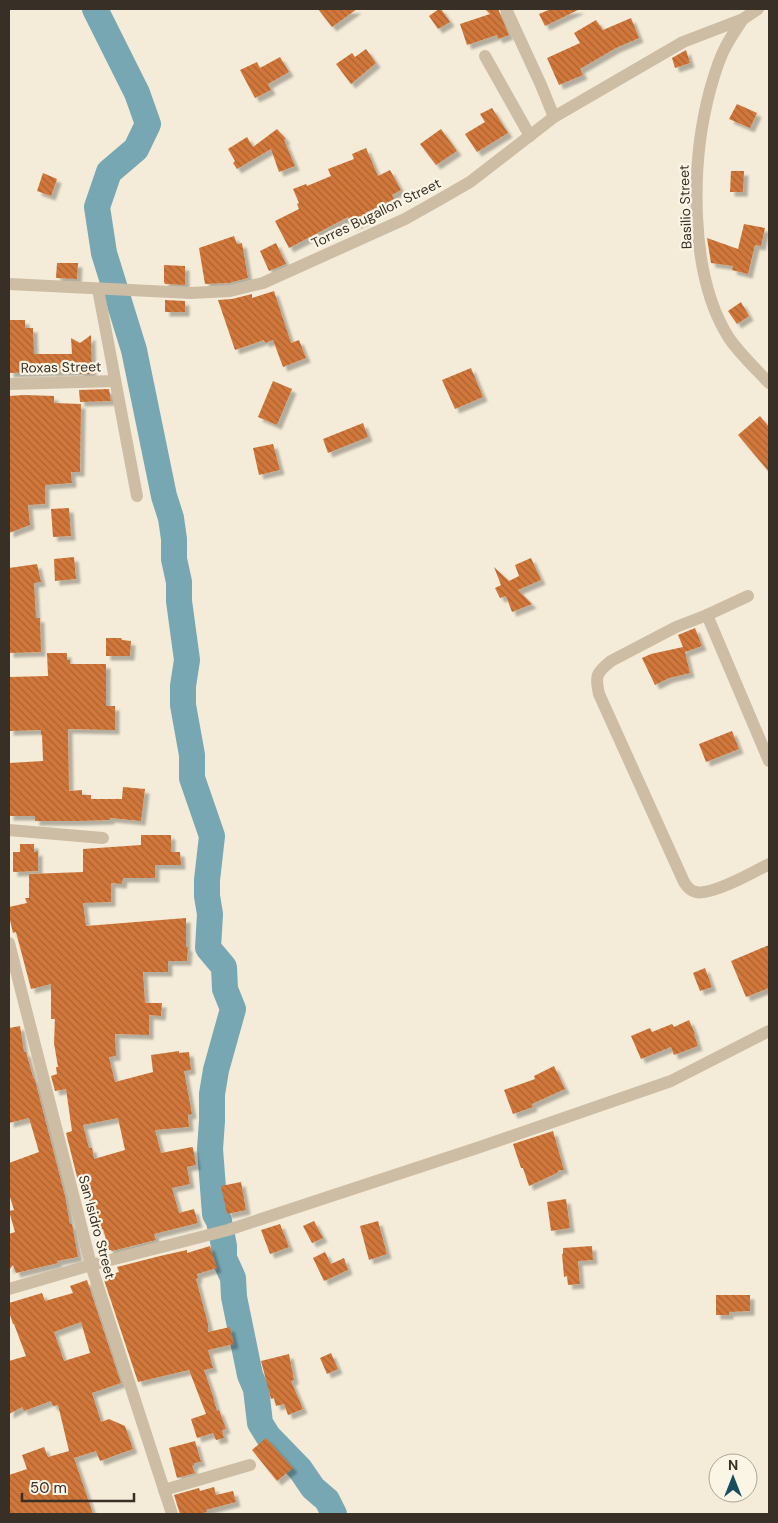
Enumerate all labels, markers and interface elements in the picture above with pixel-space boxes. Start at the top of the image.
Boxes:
street label: Basilio Street [675,164,695,250]
street label: Torres Bugallon Street [308,174,444,252]
street label: Roxas Street [20,357,102,377]
street label: San Isidro Street [75,1173,119,1281]
north arrow [708,1453,758,1503]
text: N [728,1456,738,1474]
scale bar [22,1470,135,1502]
text: 50 m [30,1478,67,1498]

